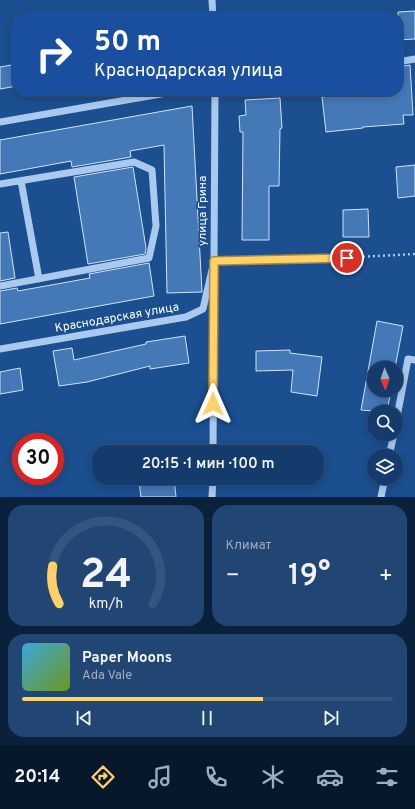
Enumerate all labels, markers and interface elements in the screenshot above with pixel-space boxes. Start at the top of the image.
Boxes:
text: 50 m [94,25,161,61]
icon: right [28,28,80,80]
text: Краснодарская улица [94,60,283,83]
street label: улица Грина [195,176,211,246]
pin [330,241,364,275]
icon: arrive [336,247,358,269]
street label: Краснодарская улица [54,299,180,337]
north arrow [367,361,403,397]
map controls [367,361,403,485]
position arrow [192,383,234,425]
button: search [367,405,403,441]
speed limit sign: 30 [12,433,64,485]
button: layers [367,449,403,485]
text: 20:15 · 1 мин · 100 m [142,455,274,474]
text: Климат [226,538,271,554]
text: 24 [80,549,132,602]
text: 19° [288,558,330,595]
text: − [226,563,240,590]
text: + [379,563,393,590]
text: km/h [88,594,123,612]
text: Paper Moons [82,649,172,668]
text: Ada Vale [82,668,132,684]
icon: previous [73,707,95,729]
icon: pause [196,707,218,729]
icon: next [320,707,342,729]
icon: directions [89,763,117,791]
icon: music [146,763,174,791]
icon: phone [202,763,230,791]
icon: climate [259,763,287,791]
icon: car [316,763,344,791]
icon: filters [373,763,401,791]
text: 20:14 [14,766,60,789]

